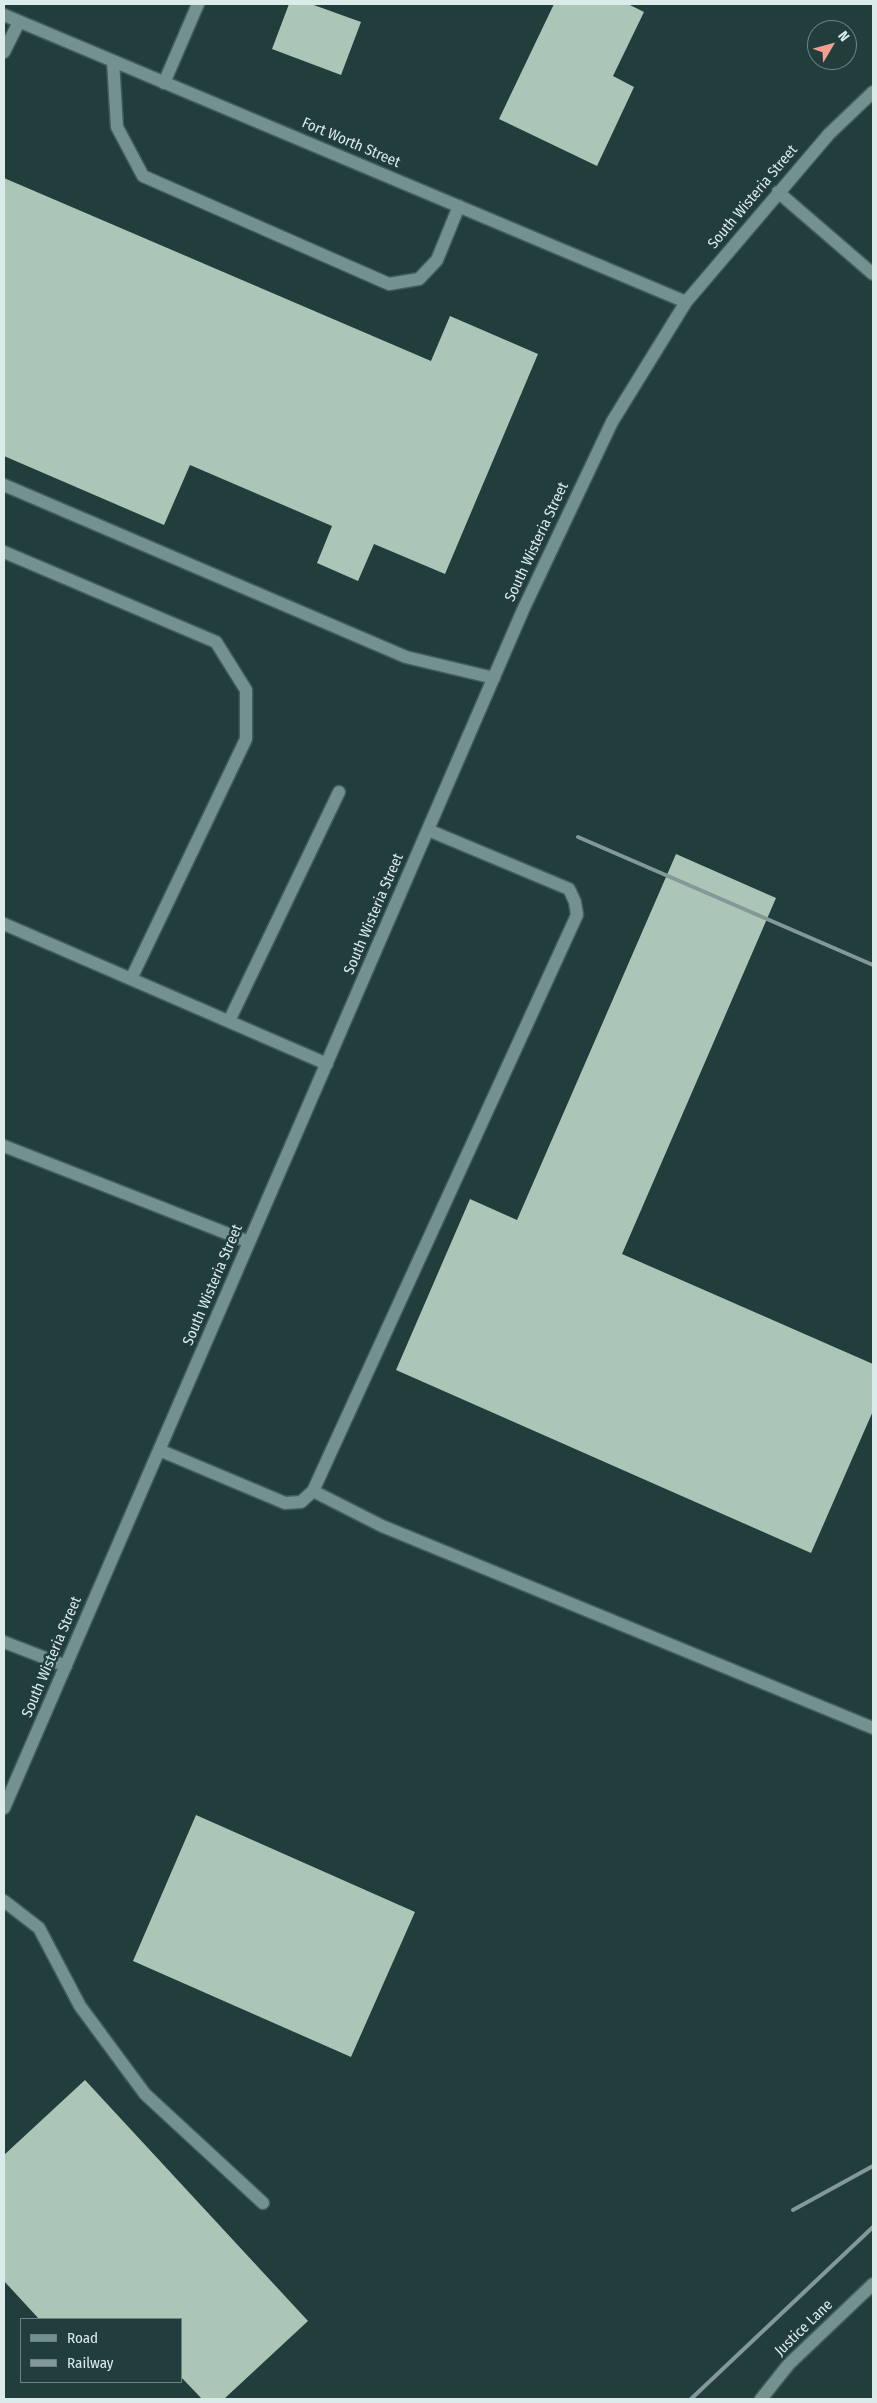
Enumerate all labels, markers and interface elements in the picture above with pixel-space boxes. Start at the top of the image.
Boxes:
north arrow [807,20,857,70]
text: N [834,28,853,45]
street label: Fort Worth Street [299,114,403,172]
street label: South Wisteria Street [704,142,802,252]
street label: South Wisteria Street [501,479,573,605]
street label: South Wisteria Street [340,851,408,977]
street label: South Wisteria Street [179,1222,247,1348]
street label: South Wisteria Street [18,1594,86,1720]
street label: Justice Lane [771,2296,837,2360]
legend [20,2318,182,2383]
text: Road [67,2329,98,2347]
text: Railway [67,2354,114,2372]

